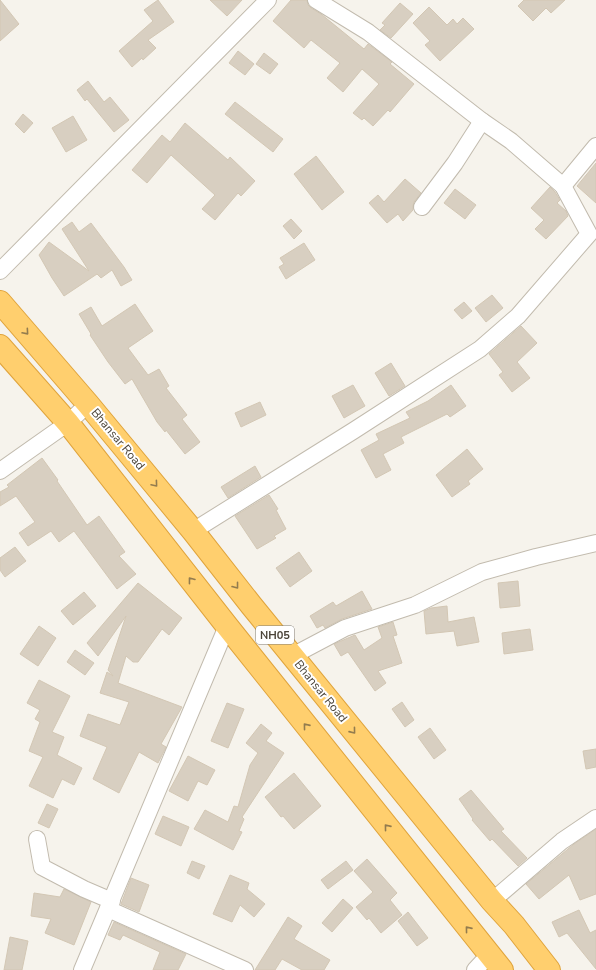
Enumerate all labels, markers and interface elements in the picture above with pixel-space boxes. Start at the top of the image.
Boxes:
one-way arrow [21,327,28,335]
street label: Bhansar Road [88,405,148,473]
one-way arrow [150,480,157,487]
one-way arrow [189,577,196,584]
one-way arrow [231,582,239,589]
road number: NH05 [256,626,294,644]
street label: Bhansar Road [291,657,351,725]
one-way arrow [304,723,311,730]
one-way arrow [348,726,355,733]
one-way arrow [385,825,392,832]
one-way arrow [466,926,473,934]

